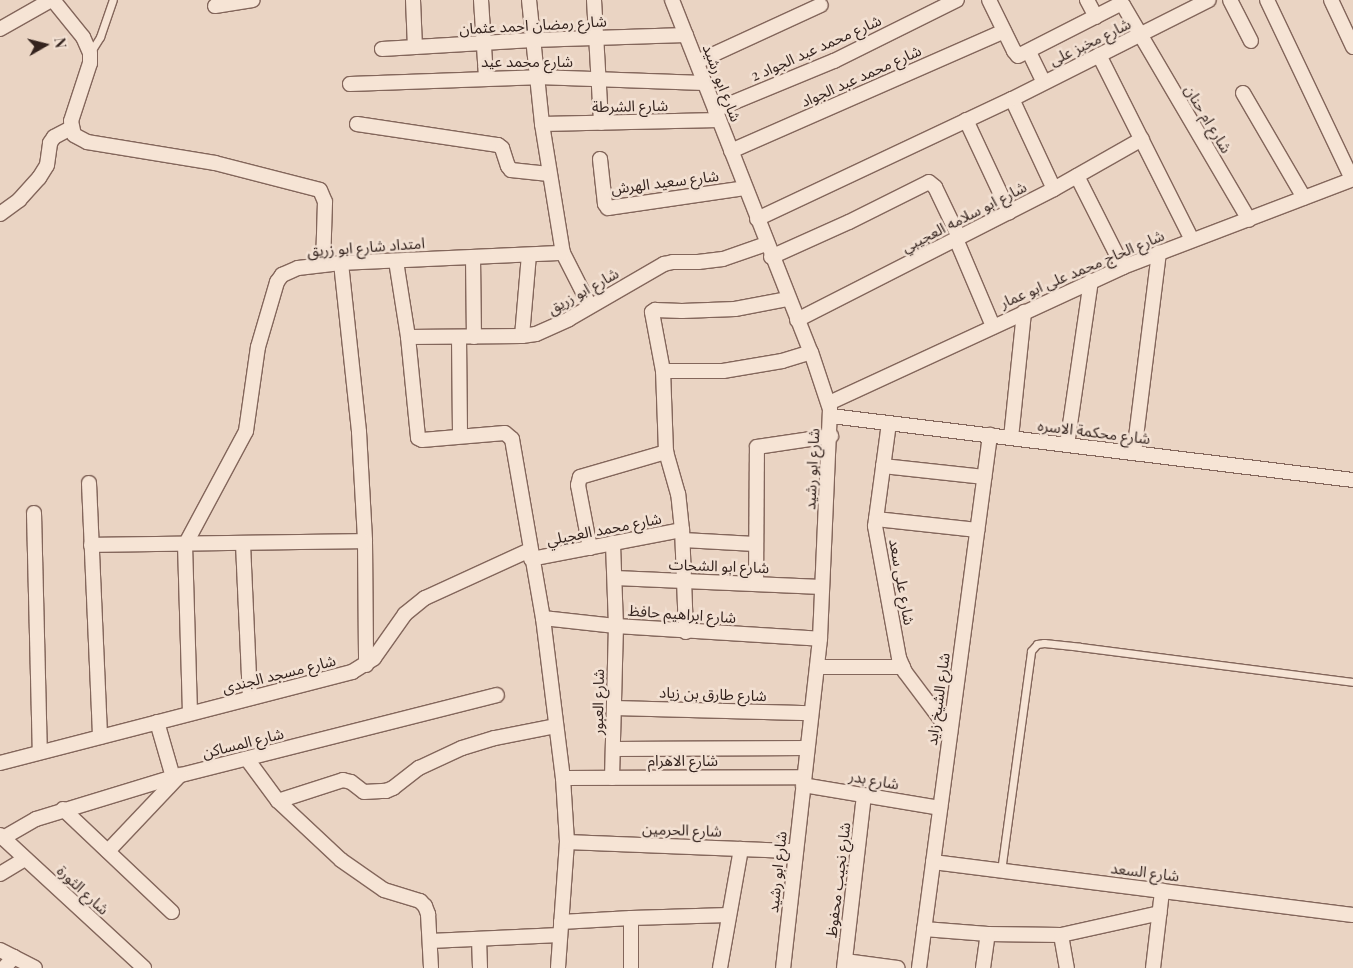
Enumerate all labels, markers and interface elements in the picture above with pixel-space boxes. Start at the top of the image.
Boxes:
street label: شارع محمد عبد الجواد 2 [748,11,884,85]
street label: شارع رمضان احمد عثمان [459,12,607,38]
street label: شارع مخبز على [1046,15,1134,69]
north arrow [20,20,70,70]
text: N [50,37,70,49]
street label: شارع محمد عبد الجواد [798,41,924,111]
street label: شارع ابو رشيد [699,42,745,124]
street label: شارع محمد عيد [481,53,573,71]
street label: شارع ام حنان [1181,82,1235,156]
street label: شارع الشرطة [592,96,668,116]
street label: شارع سعيد الهرش [610,166,720,198]
street label: شارع ابو سلامه العجيبي [899,178,1029,256]
street label: شارع الحاج محمد على ابو عمار [997,226,1167,312]
street label: امتداد شارع ابو زريق [306,234,426,260]
street label: شارع ابو زريق [544,264,622,318]
street label: شارع محكمة الاسره [1037,416,1151,448]
street label: شارع ابو رشيد [801,428,823,510]
street label: شارع محمد العجيلي [545,509,663,549]
street label: شارع على سعد [886,537,918,627]
street label: شارع ابو الشحات [669,555,769,577]
street label: شارع ابراهيم حافظ [627,601,737,627]
street label: شارع مسجد الجندى [220,651,338,697]
street label: شارع الشيخ زايد [923,651,953,747]
street label: شارع العبور [588,669,608,735]
street label: شارع طارق بن زياد [659,683,767,705]
street label: شارع المساكن [200,724,286,762]
street label: شارع الاهرام [648,752,718,770]
street label: شارع بدر [848,767,900,793]
street label: شارع الحرمين [642,820,722,840]
street label: شارع نجيب محفوظ [822,821,854,939]
street label: شارع ابو رشيد [764,830,790,914]
street label: شارع السعد [1110,859,1180,885]
street label: شارع الثورة [53,862,113,918]

